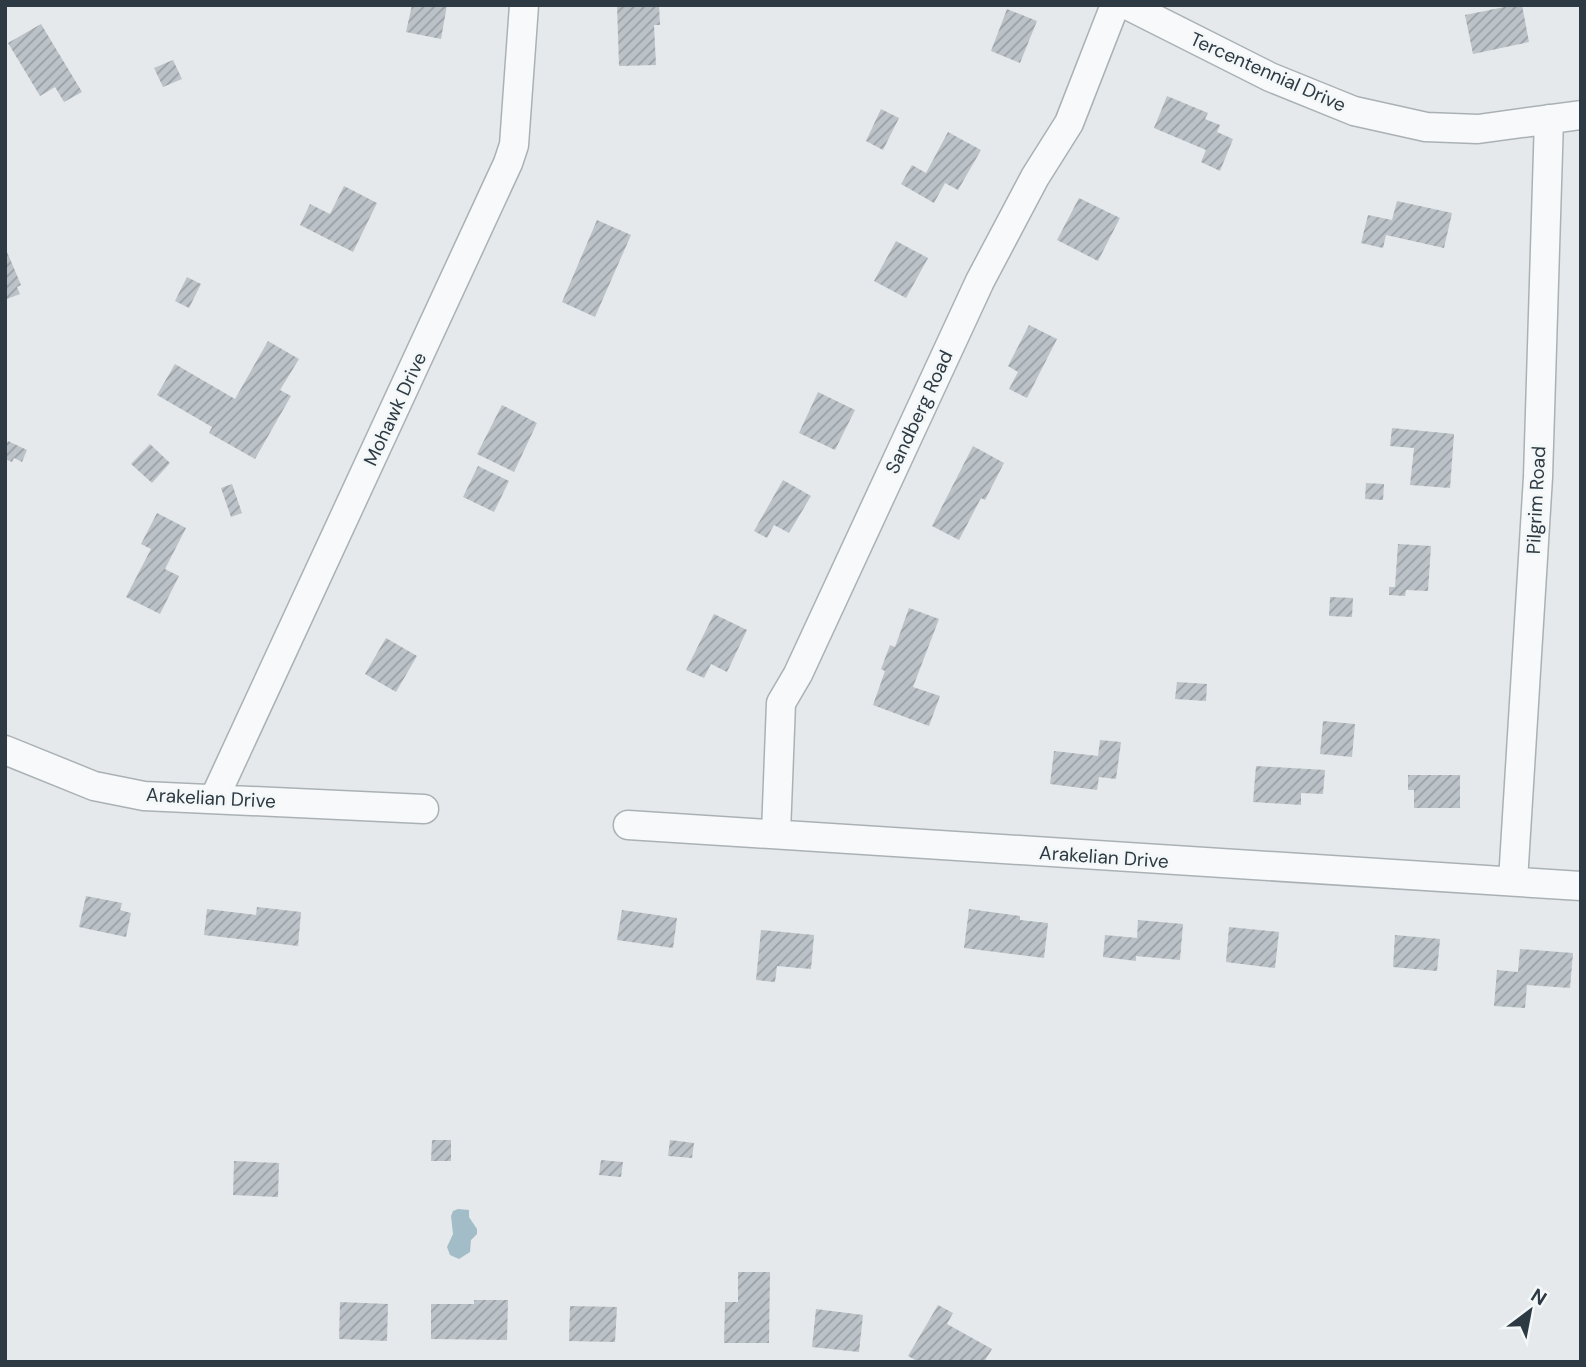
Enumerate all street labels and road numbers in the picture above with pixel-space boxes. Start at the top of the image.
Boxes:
street label: Tercentennial Drive [1186,26,1350,118]
street label: Sandberg Road [879,346,959,478]
street label: Mohawk Drive [358,348,432,470]
street label: Pilgrim Road [1521,445,1551,555]
street label: Arakelian Drive [146,782,276,814]
street label: Arakelian Drive [1038,840,1170,874]

